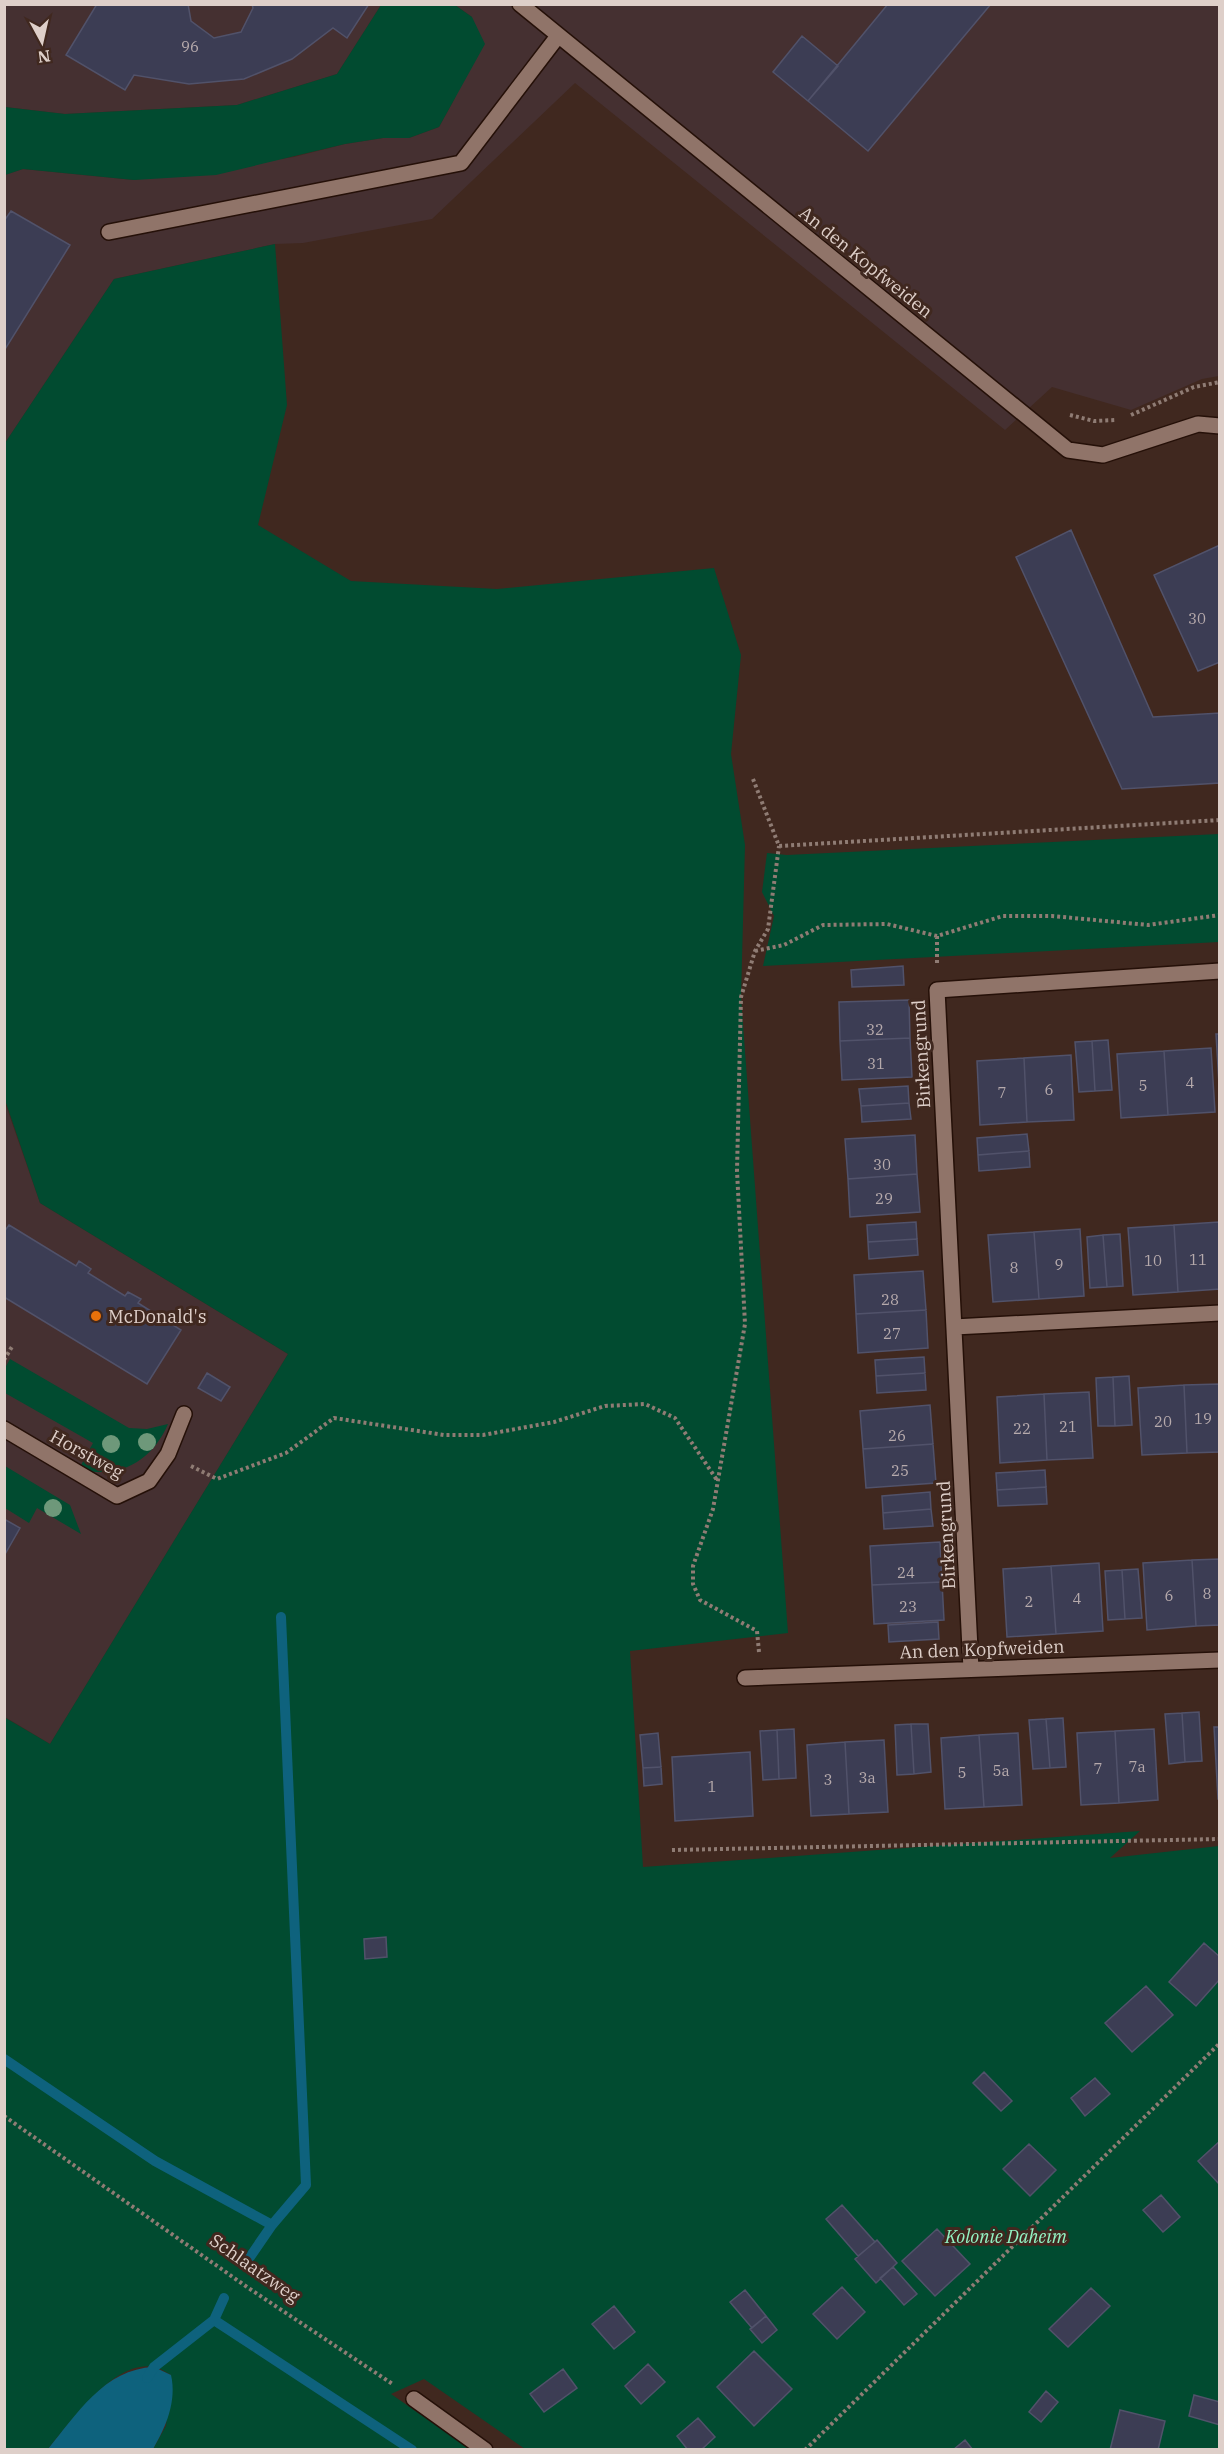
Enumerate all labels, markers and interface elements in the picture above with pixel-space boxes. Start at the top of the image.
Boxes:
north arrow [12,12,72,72]
house number: 96 [181,37,199,56]
text: N [36,46,52,68]
street label: An den Kopfweiden [795,201,937,323]
house number: 30 [1188,609,1206,628]
street label: Birkengrund [907,999,935,1109]
house number: 32 [866,1020,884,1039]
house number: 31 [867,1054,885,1073]
house number: 4 [1185,1073,1195,1092]
house number: 5 [1138,1076,1148,1095]
house number: 6 [1044,1080,1054,1099]
house number: 7 [997,1083,1007,1102]
house number: 30 [873,1155,891,1174]
house number: 29 [875,1189,893,1208]
house number: 11 [1189,1250,1207,1269]
house number: 10 [1144,1251,1162,1270]
house number: 9 [1054,1255,1064,1274]
house number: 8 [1009,1258,1019,1277]
house number: 28 [881,1290,899,1309]
place label: McDonald's [108,1305,207,1328]
marker: McDonald's [89,1309,103,1323]
house number: 27 [883,1324,901,1343]
house number: 19 [1194,1409,1212,1428]
house number: 20 [1154,1412,1172,1431]
house number: 21 [1059,1417,1077,1436]
house number: 22 [1013,1419,1031,1438]
street label: Horstweg [46,1424,128,1484]
house number: 26 [888,1426,906,1445]
house number: 25 [891,1461,909,1480]
street label: Birkengrund [932,1480,960,1590]
house number: 24 [897,1563,915,1582]
house number: 8 [1202,1584,1212,1603]
house number: 6 [1164,1586,1174,1605]
house number: 4 [1072,1589,1082,1608]
house number: 2 [1024,1592,1034,1611]
house number: 23 [899,1597,917,1616]
street label: An den Kopfweiden [899,1635,1065,1663]
house number: 7a [1128,1757,1146,1776]
house number: 7 [1093,1759,1103,1778]
house number: 5a [992,1761,1010,1780]
house number: 5 [957,1763,967,1782]
house number: 3a [858,1768,876,1787]
house number: 3 [823,1770,833,1789]
house number: 1 [707,1777,717,1796]
park label: Kolonie Daheim [944,2225,1067,2248]
street label: Schlaatzweg [205,2229,305,2308]

